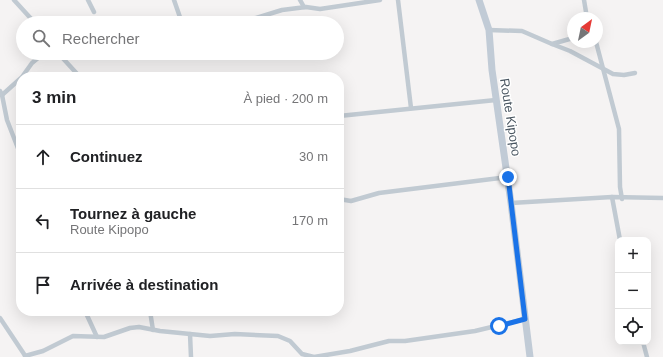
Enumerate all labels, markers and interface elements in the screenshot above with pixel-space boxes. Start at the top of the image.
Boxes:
north arrow [567,12,603,48]
search box [16,16,344,60]
icon: search [30,27,52,49]
text: Rechercher [62,30,140,47]
street label: Route Kipopo [497,77,524,157]
text: 3 min [32,88,76,107]
text: À pied · 200 m [243,91,328,106]
icon: ahead [32,146,54,168]
text: Continuez [70,148,143,165]
text: 30 m [299,149,328,164]
route end [499,168,517,186]
text: Tournez à gauche [70,205,196,222]
icon: left [32,210,54,232]
text: 170 m [292,213,328,228]
text: Route Kipopo [70,222,149,237]
map controls [615,237,651,345]
button: + [615,237,651,273]
button: − [615,273,651,309]
icon: arrive [32,274,54,296]
text: Arrivée à destination [70,276,218,293]
button: locate [615,309,651,345]
route start [490,317,508,335]

